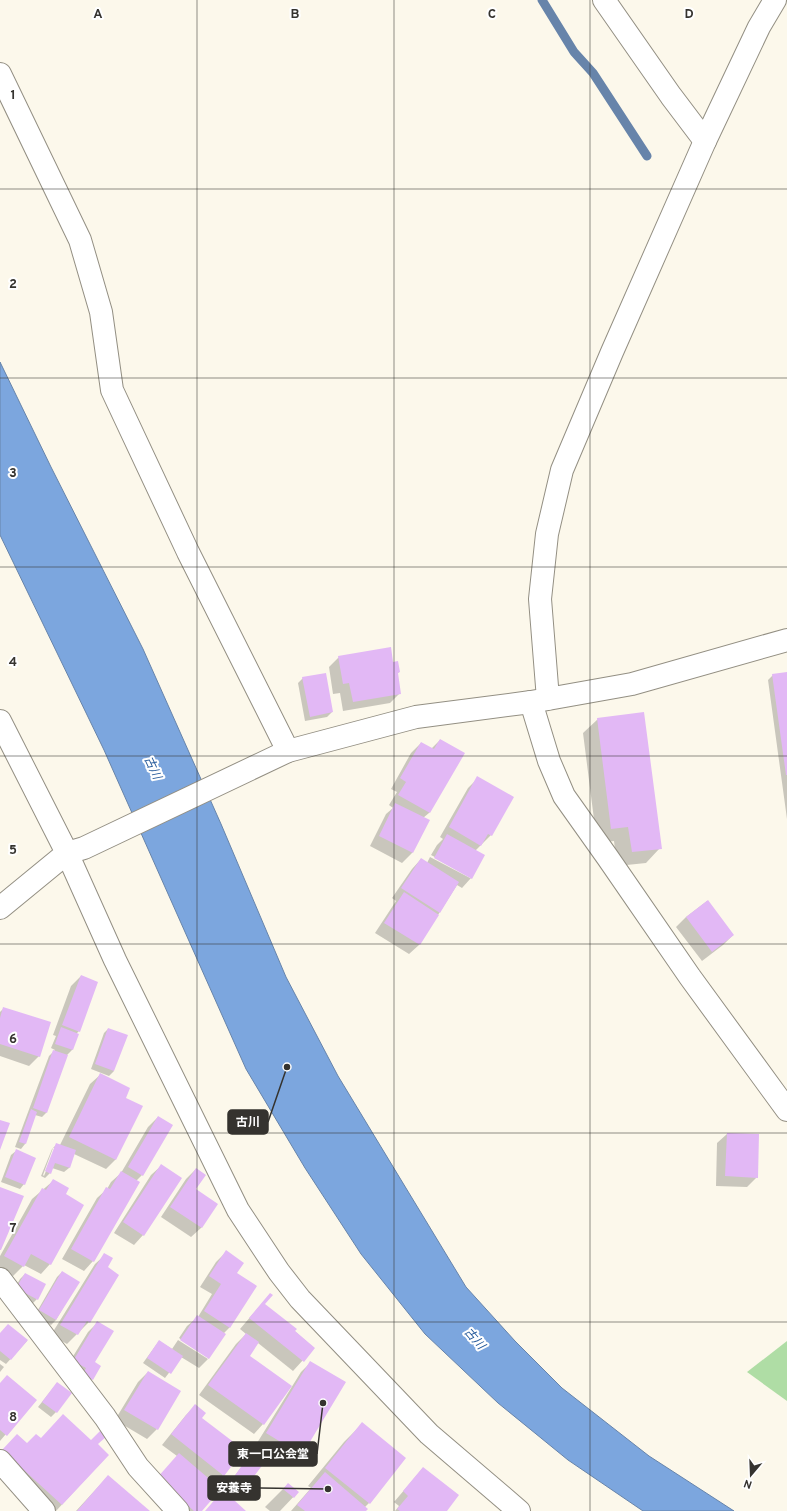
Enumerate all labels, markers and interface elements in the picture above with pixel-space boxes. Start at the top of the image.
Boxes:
text: A [93,7,103,23]
text: B [291,7,300,23]
text: C [488,7,496,23]
text: D [684,7,694,23]
text: 1 [10,88,16,104]
text: 2 [9,277,17,293]
text: 3 [9,466,17,482]
text: 4 [9,655,17,671]
water label: 古川 [140,754,165,784]
text: 5 [9,843,17,859]
text: 6 [9,1032,17,1048]
callout: 古川 [228,1110,268,1134]
text: 古川 [236,1115,260,1131]
text: 7 [10,1221,17,1237]
water label: 古川 [460,1325,489,1355]
text: 8 [9,1410,17,1426]
callout: 東一口公会堂 [229,1442,317,1466]
text: 東一口公会堂 [237,1447,309,1463]
north arrow [731,1455,771,1495]
callout: 安養寺 [208,1476,260,1500]
text: N [742,1476,754,1491]
text: 安養寺 [216,1481,252,1497]

